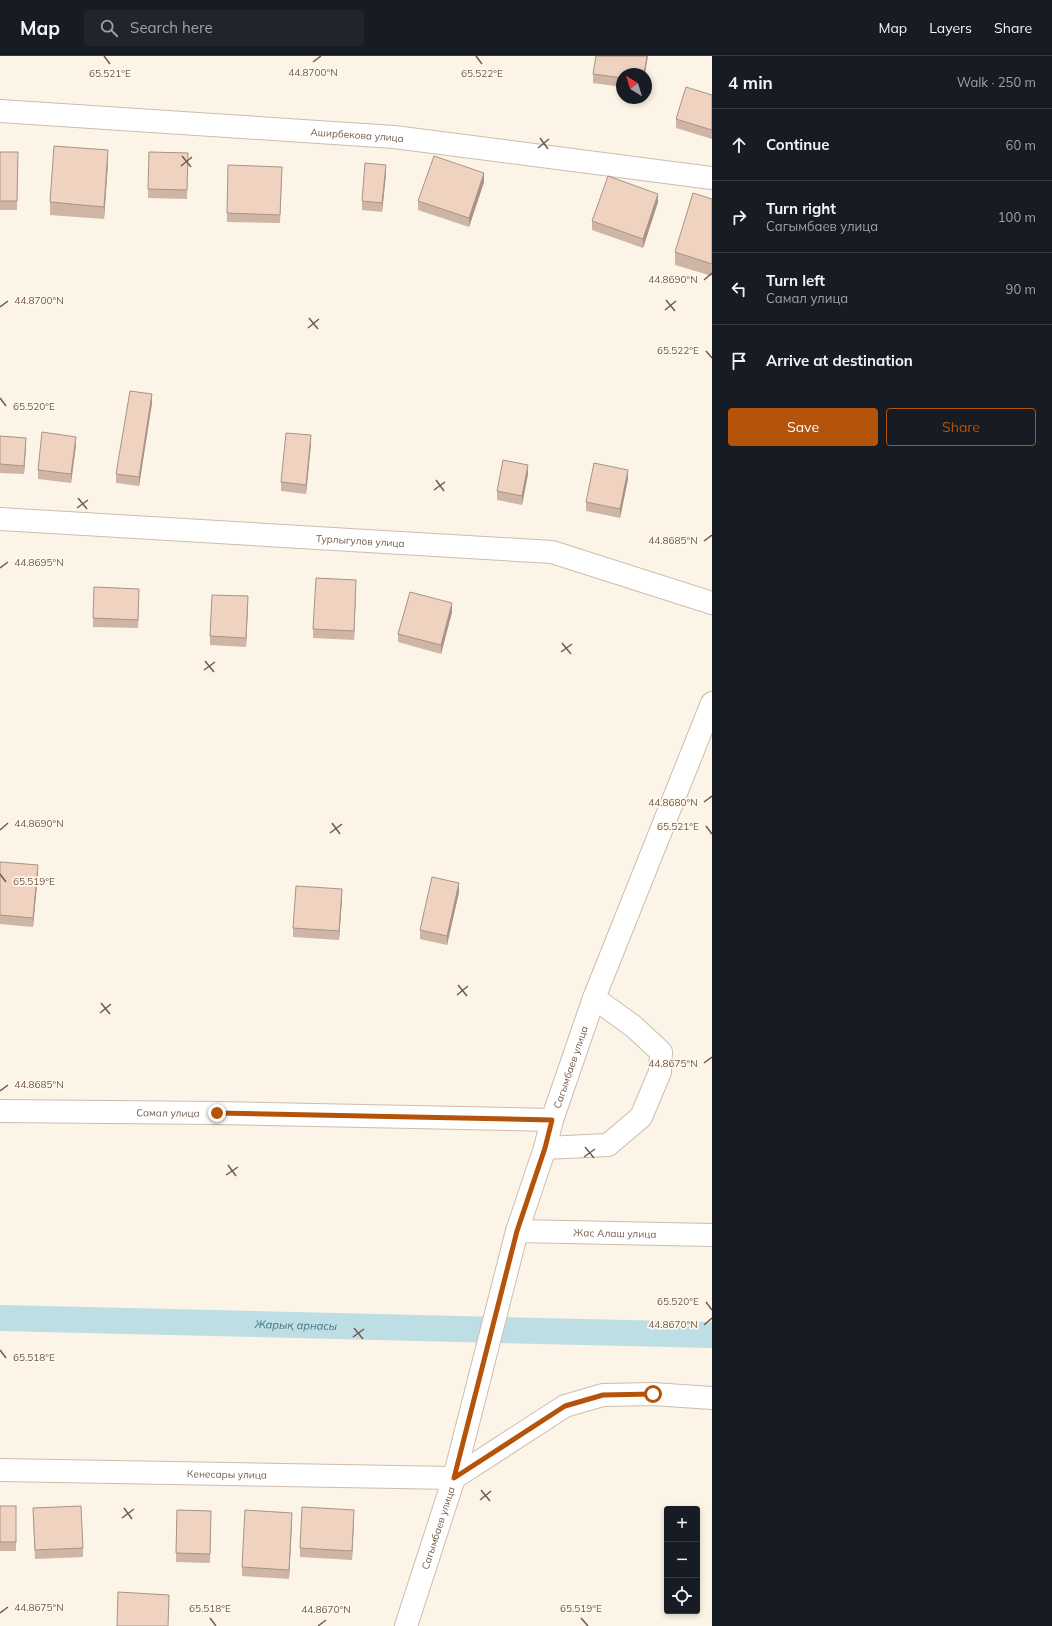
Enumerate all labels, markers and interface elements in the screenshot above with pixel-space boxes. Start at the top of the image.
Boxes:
search box [84,10,364,46]
text: Map [20,16,60,40]
icon: search [98,17,120,39]
text: Search here [130,18,213,37]
text: Map [878,19,907,37]
text: Layers [929,19,972,37]
text: Share [994,19,1032,37]
text: 44.8700°N [288,66,338,79]
text: 65.521°E [89,67,131,80]
text: 65.522°E [461,67,503,80]
north arrow [616,68,652,104]
text: 4 min [728,72,773,93]
text: Walk · 250 m [957,74,1036,90]
street label: Аширбекова улица [310,126,405,145]
icon: ahead [728,134,750,156]
text: Continue [766,135,829,154]
text: 60 m [1006,137,1036,153]
text: Turn right [766,199,836,218]
icon: right [728,206,750,228]
text: 100 m [998,209,1036,225]
text: Сагымбаев улица [766,218,878,234]
text: Turn left [766,271,825,290]
text: 44.8690°N [648,273,698,286]
icon: left [728,278,750,300]
text: 90 m [1006,281,1036,297]
text: Самал улица [766,290,848,306]
text: 44.8700°N [14,294,64,307]
text: 65.522°E [657,344,699,357]
icon: arrive [728,350,750,372]
text: Arrive at destination [766,351,913,370]
text: 65.520°E [13,400,55,413]
button: Save [728,408,878,446]
button: Share [886,408,1036,446]
street label: Турлыгулов улица [316,532,405,550]
text: 44.8685°N [648,534,698,547]
text: 44.8695°N [14,556,64,569]
text: 44.8680°N [648,796,698,809]
text: 44.8690°N [14,817,64,830]
text: 65.521°E [657,820,699,833]
text: 65.519°E [13,875,55,888]
street label: Сагымбаев улица [551,1024,591,1110]
text: 44.8675°N [648,1057,698,1070]
text: 44.8685°N [14,1078,64,1091]
route end [208,1104,226,1122]
street label: Самал улица [136,1106,200,1120]
street label: Жас Алаш улица [573,1226,657,1241]
text: 65.520°E [657,1295,699,1308]
water label: Жарық арнасы [254,1317,337,1333]
text: 44.8670°N [648,1318,698,1331]
text: 65.518°E [13,1351,55,1364]
route start [644,1385,662,1403]
street label: Кенесары улица [187,1467,267,1482]
street label: Сагымбаев улица [419,1485,458,1571]
map controls [664,1506,700,1614]
button: + [664,1506,700,1542]
button: − [664,1542,700,1578]
button: locate [664,1578,700,1614]
text: 44.8675°N [14,1601,64,1614]
text: 65.518°E [189,1602,231,1615]
text: 65.519°E [560,1602,602,1615]
text: 44.8670°N [301,1603,351,1616]

